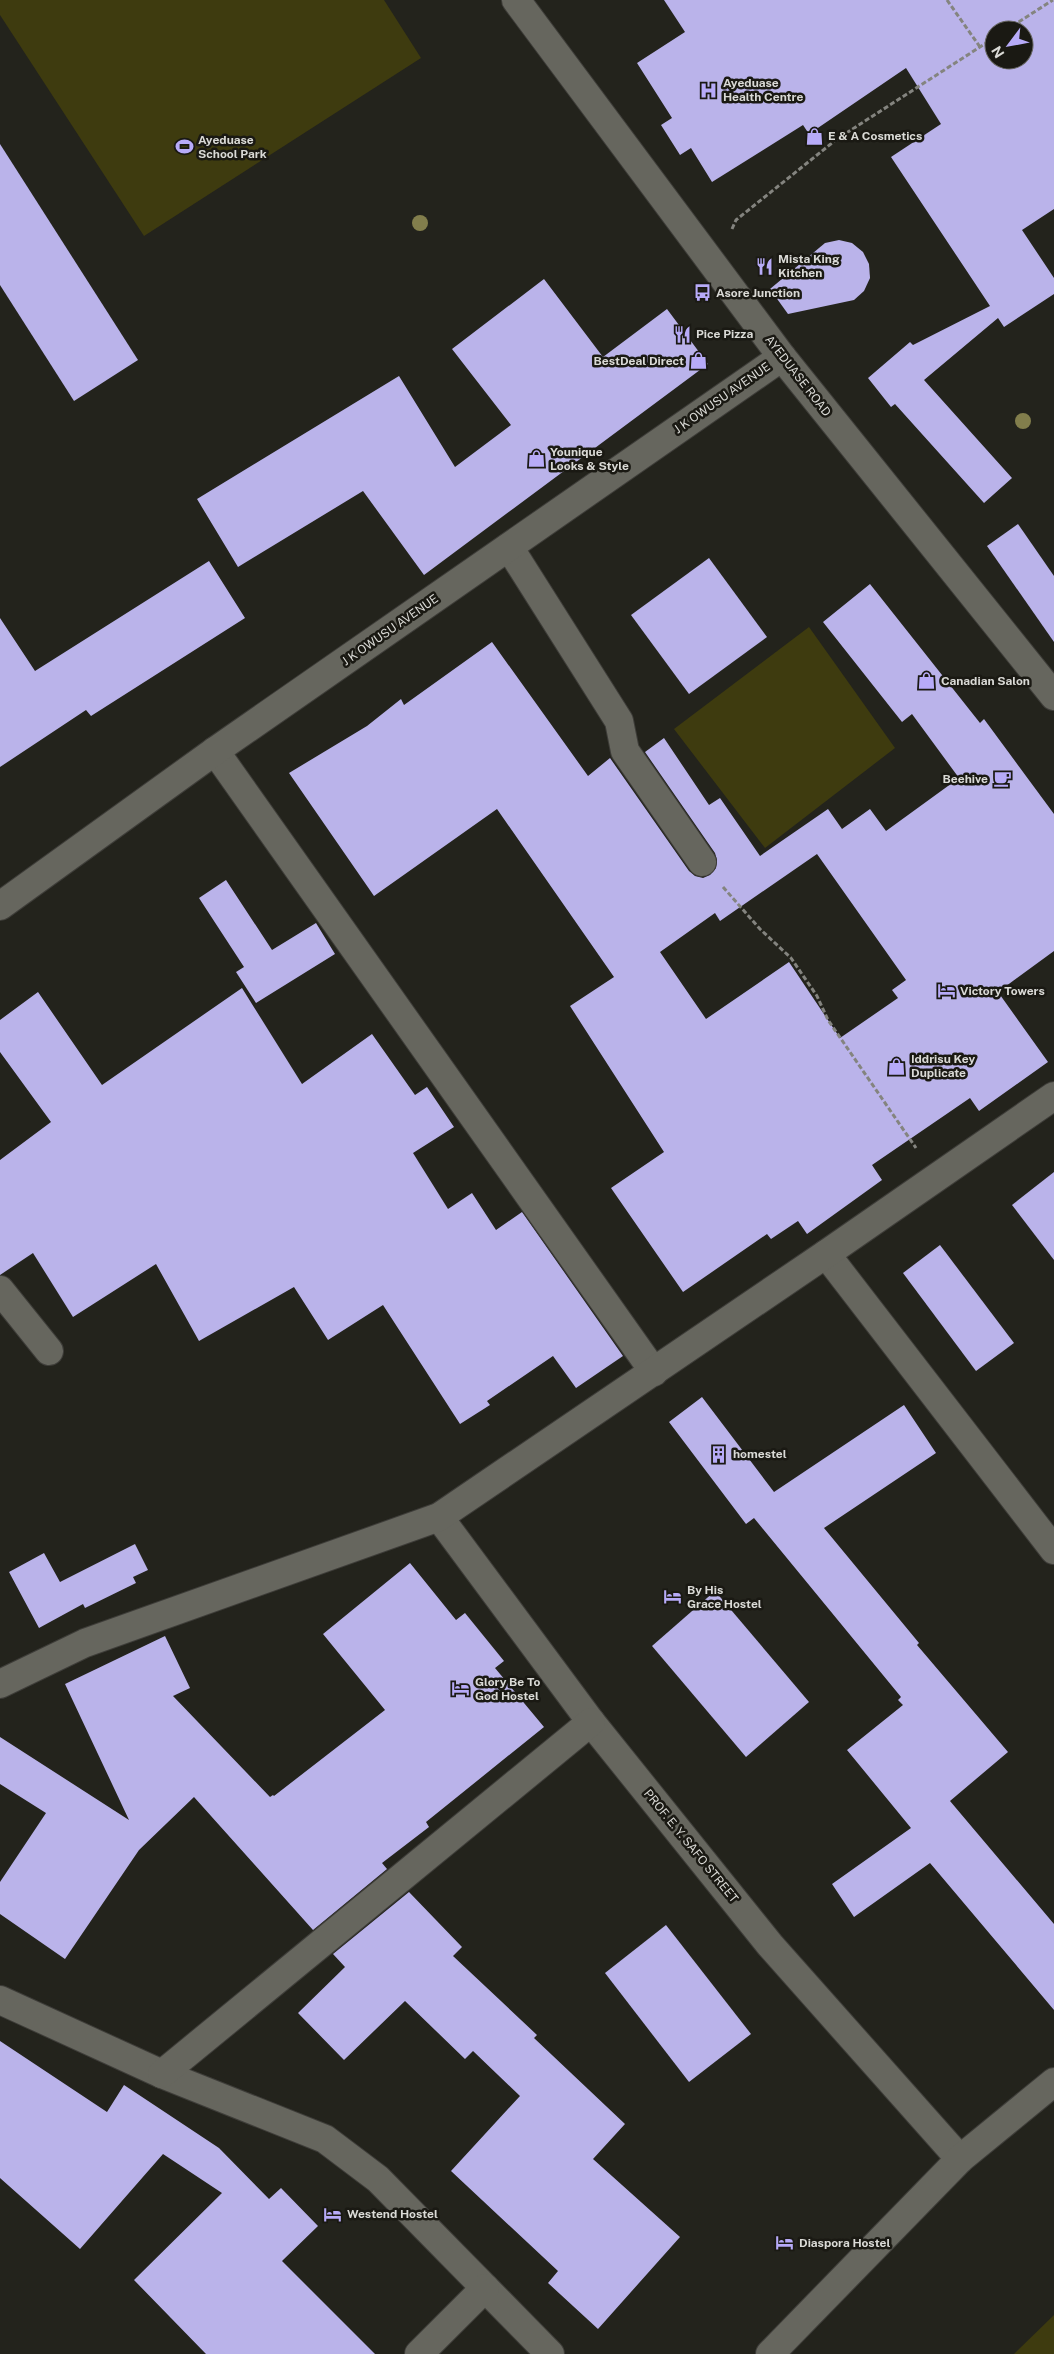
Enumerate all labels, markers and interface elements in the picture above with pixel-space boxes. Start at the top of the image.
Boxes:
north arrow [984,20,1034,70]
text: N [988,43,1008,61]
place label: Ayeduase Health Centre [723,76,803,104]
hospital icon: Ayeduase Health Centre [699,80,719,100]
shop icon: E & A Cosmetics [804,126,824,146]
place label: E & A Cosmetics [828,129,922,143]
place label: Ayeduase School Park [198,133,267,161]
sports icon: Ayeduase School Park [174,137,194,157]
place label: Mista King Kitchen [778,252,840,280]
restaurant icon: Mista King Kitchen [754,256,774,276]
bus stop icon: Asore Junction [692,283,712,303]
place label: Asore Junction [716,286,800,300]
restaurant icon: Pice Pizza [672,324,692,344]
place label: Pice Pizza [696,327,753,341]
street label: AYEDUASE ROAD [762,333,834,419]
shop icon: BestDeal Direct [688,351,708,371]
place label: BestDeal Direct [593,354,684,368]
street label: J K OWUSU AVENUE [671,360,773,436]
place label: Younique Looks & Style [550,445,629,473]
shop icon: Younique Looks & Style [526,449,546,469]
street label: J K OWUSU AVENUE [339,592,441,668]
shop icon: Canadian Salon [917,671,937,691]
place label: Canadian Salon [941,674,1030,688]
cafe icon: Beehive [992,769,1012,789]
place label: Beehive [943,772,988,786]
hotel icon: Victory Towers [936,981,956,1001]
place label: Victory Towers [960,984,1045,998]
place label: Iddrisu Key Duplicate [911,1052,975,1080]
shop icon: Iddrisu Key Duplicate [887,1056,907,1076]
building icon: homestel [709,1444,729,1464]
place label: homestel [733,1447,787,1461]
place label: By His Grace Hostel [687,1583,762,1611]
hotel icon: By His Grace Hostel [663,1587,683,1607]
place label: Glory Be To God Hostel [475,1675,540,1703]
hotel icon: Glory Be To God Hostel [451,1679,471,1699]
street label: PROF. E. Y. SAFO STREET [641,1787,741,1905]
hotel icon: Westend Hostel [323,2204,343,2224]
place label: Westend Hostel [347,2207,438,2221]
hotel icon: Diaspora Hostel [775,2233,795,2253]
place label: Diaspora Hostel [799,2236,890,2250]

